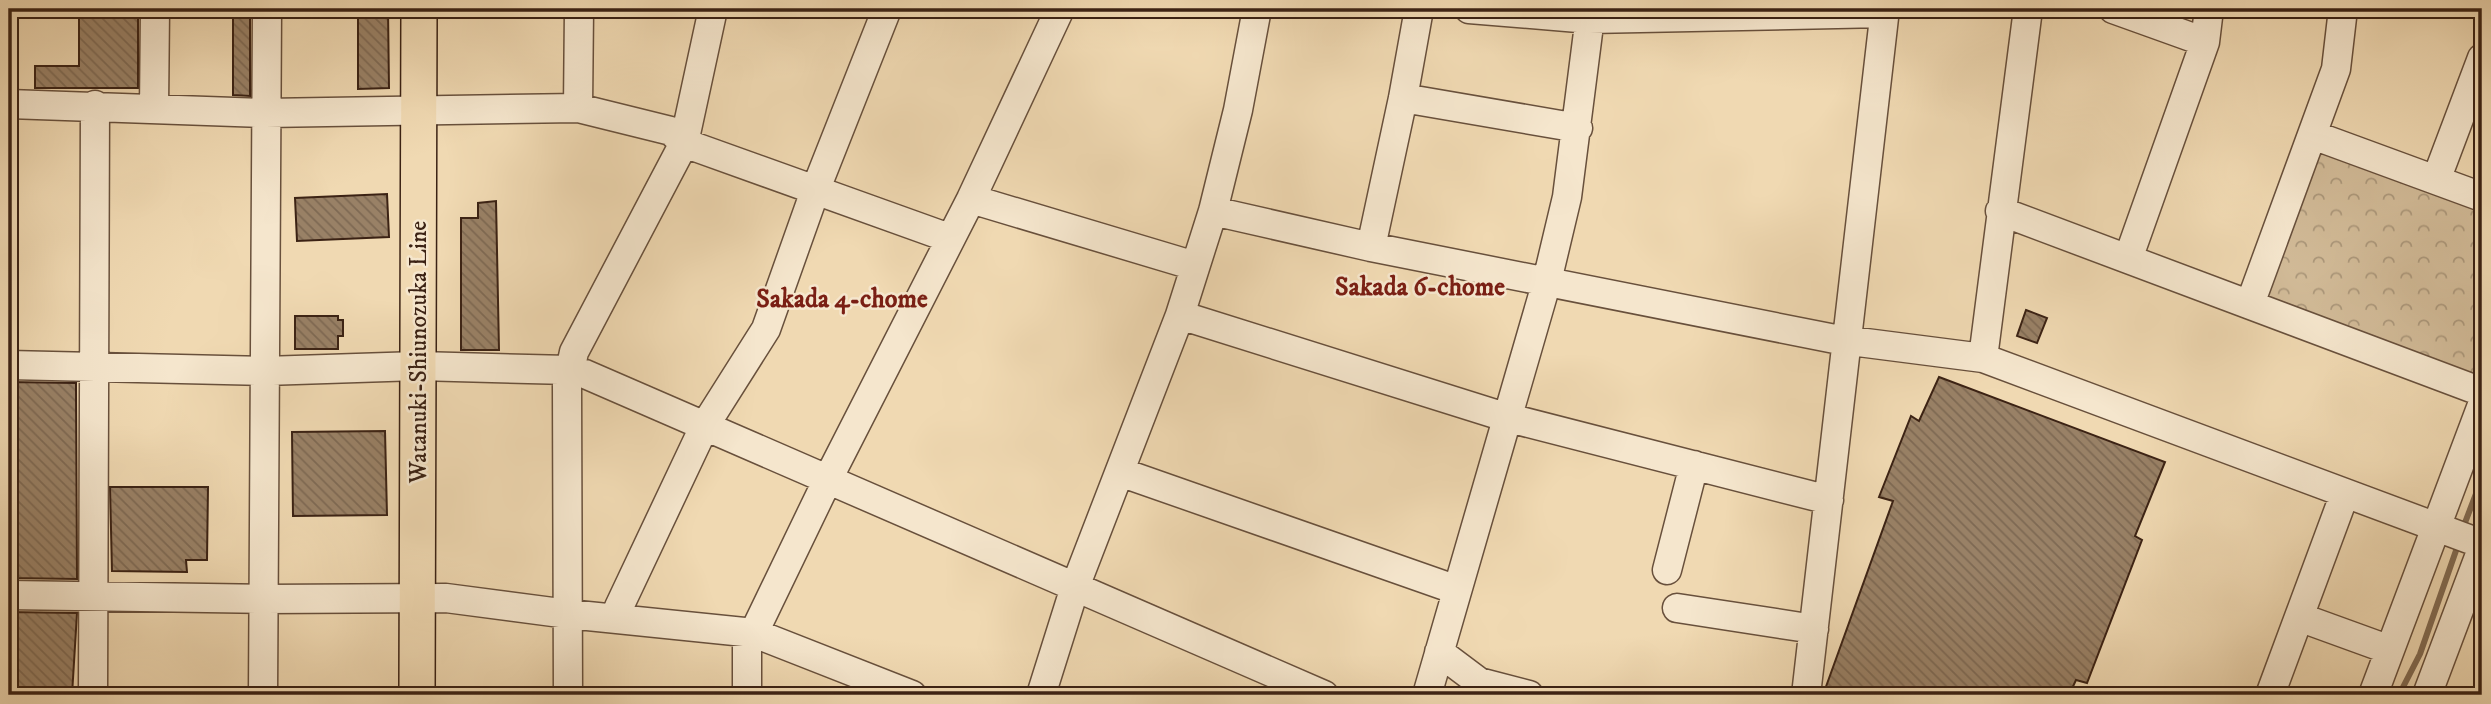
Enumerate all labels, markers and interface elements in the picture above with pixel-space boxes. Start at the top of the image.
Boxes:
street label: Watanuki-Shiunozuka Line [404,221,434,484]
district label: Sakada 6-chome [1335,271,1505,304]
district label: Sakada 4-chome [756,283,928,316]

